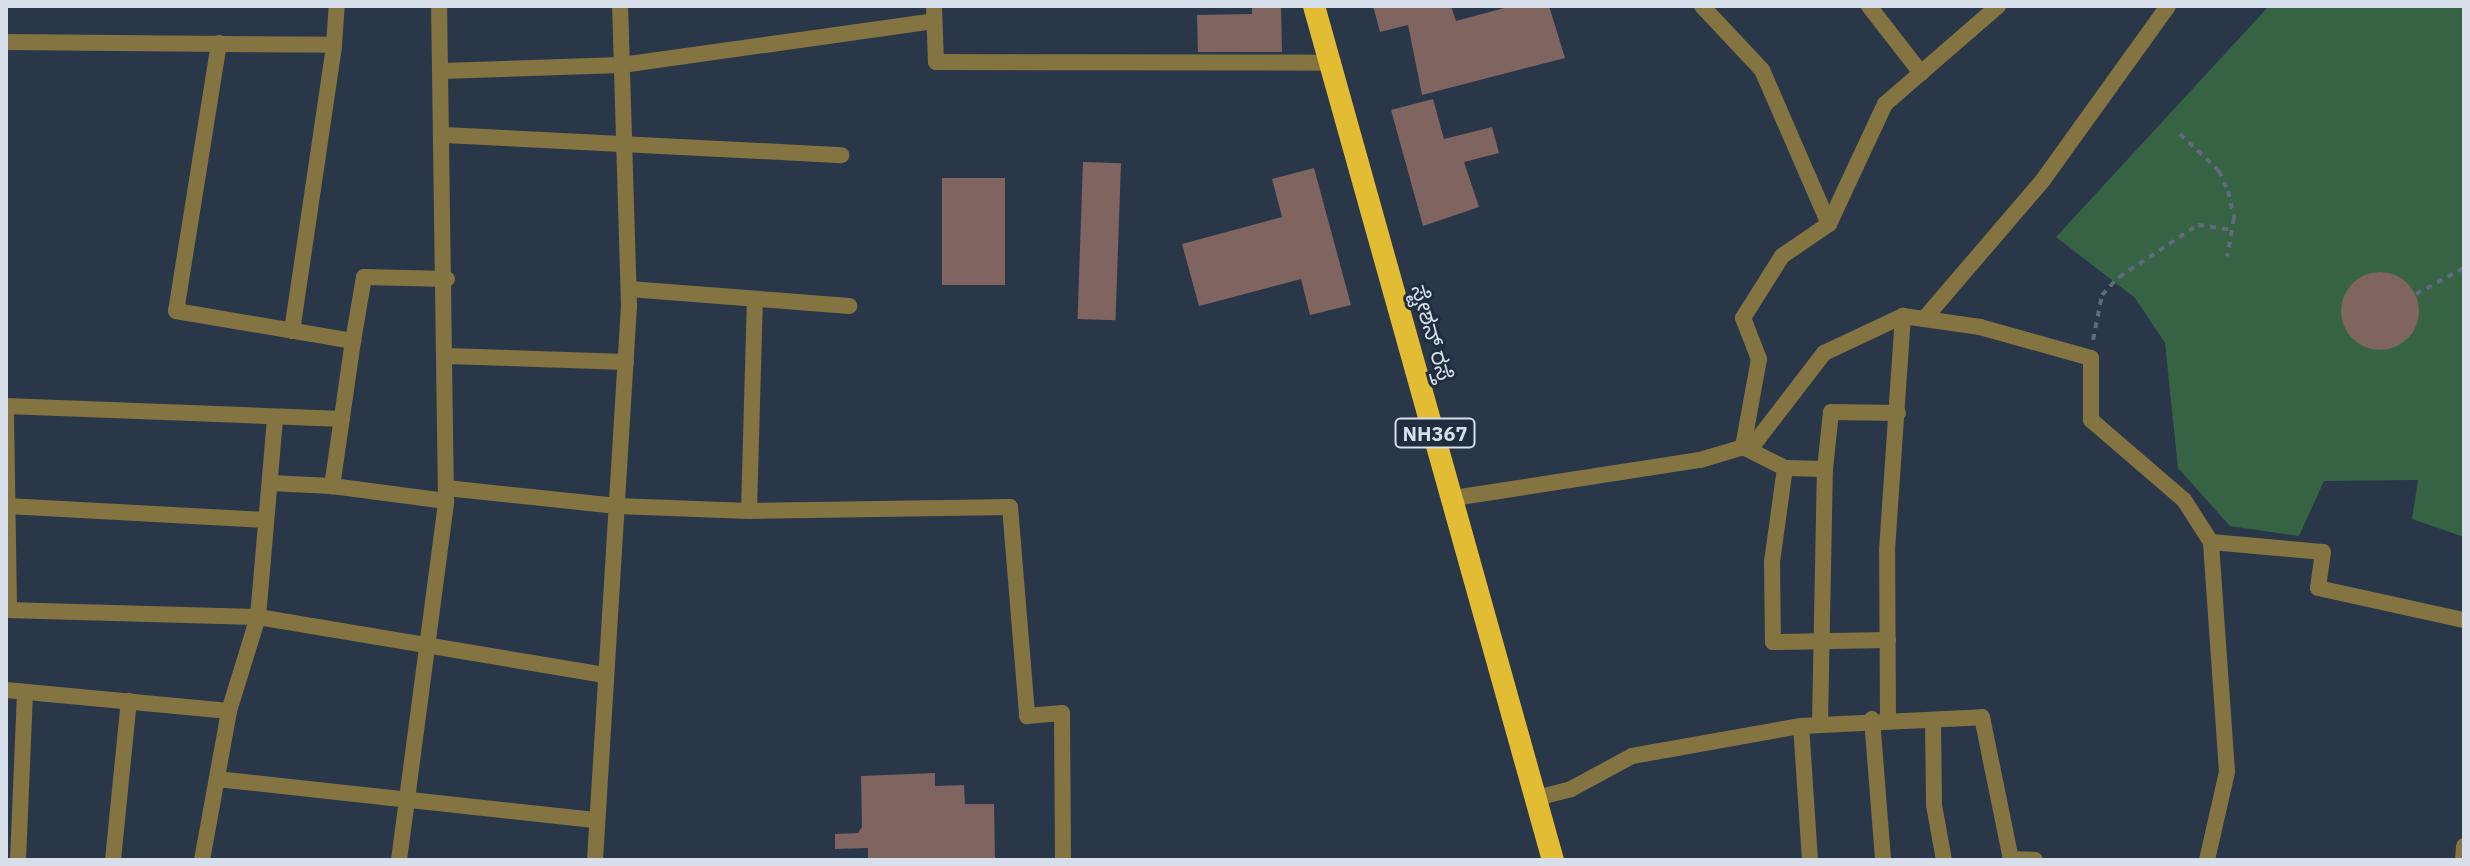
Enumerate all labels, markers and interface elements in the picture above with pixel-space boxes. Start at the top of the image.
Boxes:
street label: ಸ್ಟೇಶನ್ ರಸ್ತೆ [1407,282,1459,384]
road number: NH367 [1393,417,1477,449]

